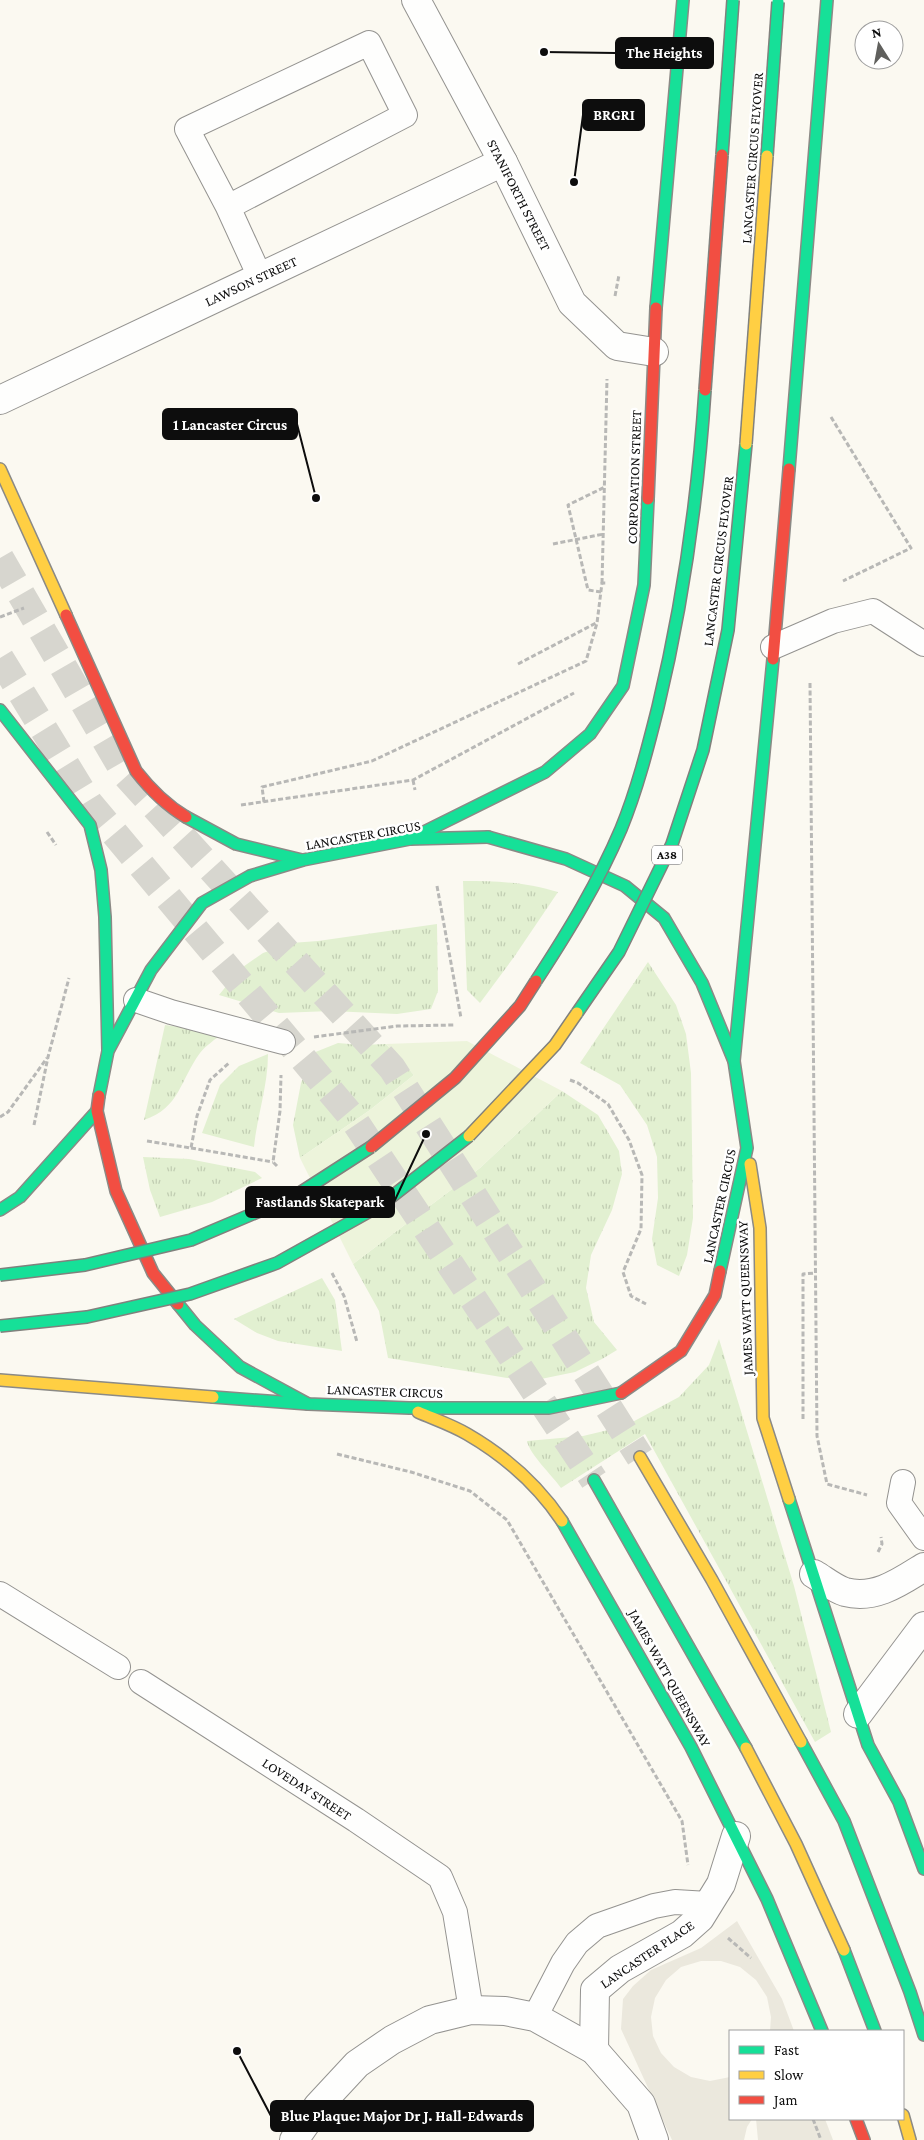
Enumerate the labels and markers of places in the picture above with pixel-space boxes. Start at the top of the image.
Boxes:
callout: The Heights [616,38,713,68]
callout: BRGRI [583,100,644,130]
callout: 1 Lancaster Circus [163,409,297,439]
callout: Fastlands Skatepark [246,1187,394,1217]
callout: Blue Plaque: Major Dr J. Hall-Edwards [271,2101,533,2131]

